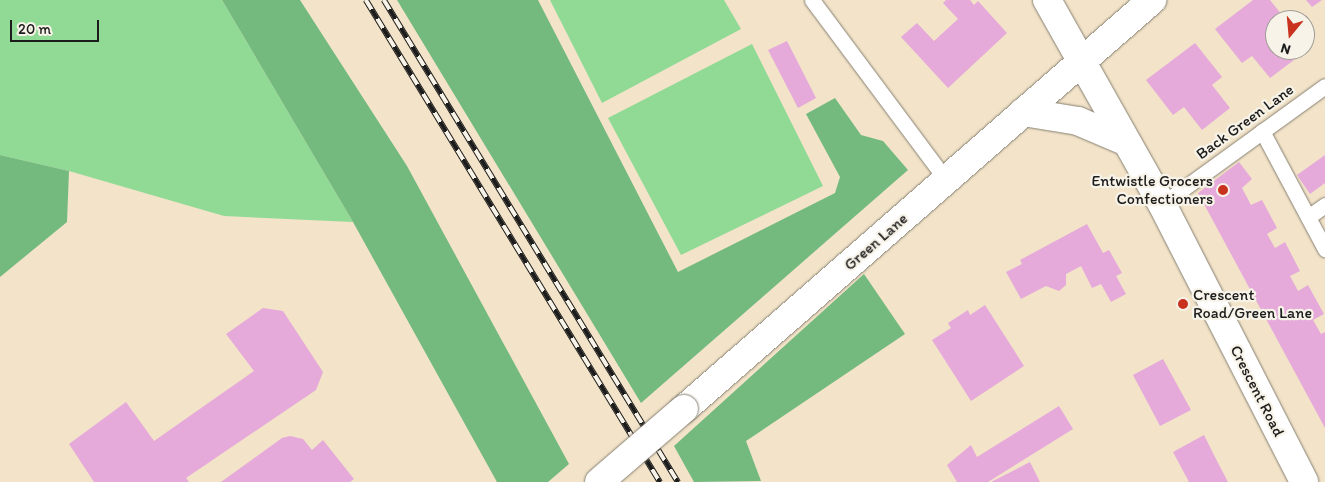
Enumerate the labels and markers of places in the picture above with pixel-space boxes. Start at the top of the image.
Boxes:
place label: Entwistle Grocers Confectioners [1091,171,1213,209]
marker: Entwistle Grocers Confectioners [1217,184,1229,196]
place label: Crescent Road/Green Lane [1193,285,1312,323]
marker: Crescent Road/Green Lane [1177,298,1189,310]

